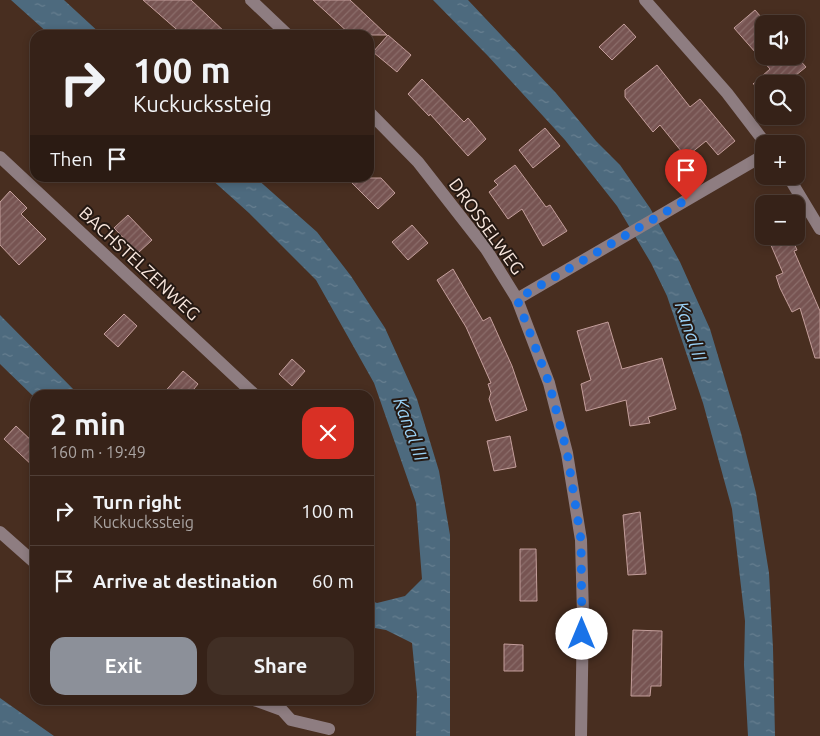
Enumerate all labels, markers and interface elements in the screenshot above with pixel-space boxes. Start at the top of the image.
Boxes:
map controls [755,15,805,245]
button: sound [755,15,805,65]
icon: right [50,50,115,115]
text: 100 m [133,50,231,90]
button: search [755,75,805,125]
text: Kuckuckssteig [133,91,272,116]
button: + [755,135,805,185]
icon: arrive [103,145,131,173]
text: Then [50,148,93,170]
pin [665,149,707,200]
icon: arrive [672,156,700,184]
street label: DROSSELWEG [445,174,529,278]
button: − [755,195,805,245]
street label: BACHSTELZENWEG [76,202,204,324]
water label: Kanal II [671,298,712,365]
water label: Kanal III [389,394,433,465]
text: 2 min [50,407,126,441]
button: close [302,407,354,459]
text: 160 m · 19:49 [50,443,146,461]
text: Turn right [93,491,181,513]
icon: right [50,497,78,525]
text: 100 m [301,500,354,522]
text: Kuckuckssteig [93,513,194,531]
icon: arrive [50,567,78,595]
text: Arrive at destination [93,570,278,592]
text: 60 m [312,570,354,592]
position arrow [555,607,607,659]
button: Exit [50,637,197,695]
button: Share [207,637,354,695]

